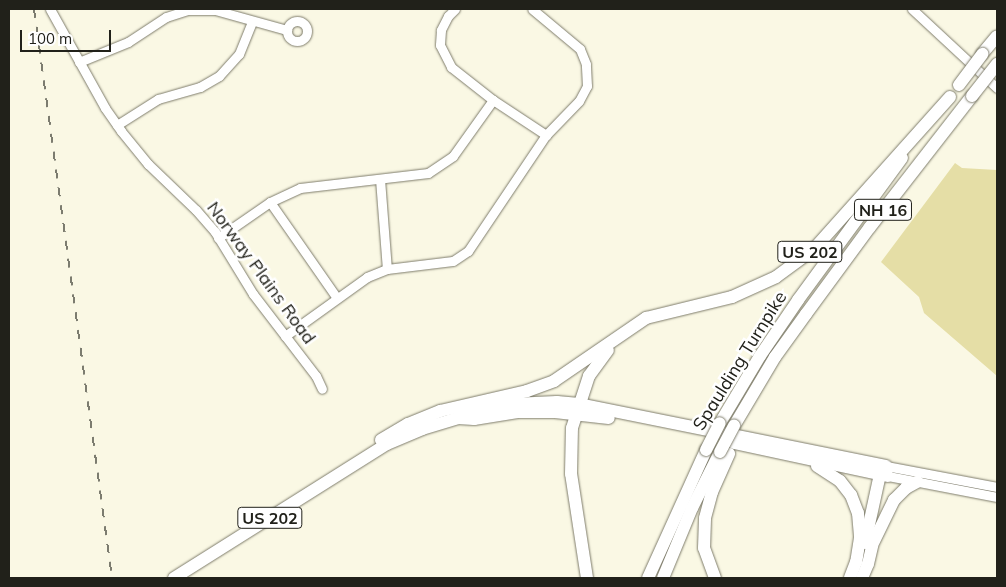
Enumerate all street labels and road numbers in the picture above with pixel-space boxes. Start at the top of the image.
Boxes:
road number: NH 16 [853,196,913,224]
street label: Norway Plains Road [202,198,320,348]
road number: US 202 [776,238,844,266]
street label: Spaulding Turnpike [689,288,791,434]
road number: US 202 [236,504,304,532]

